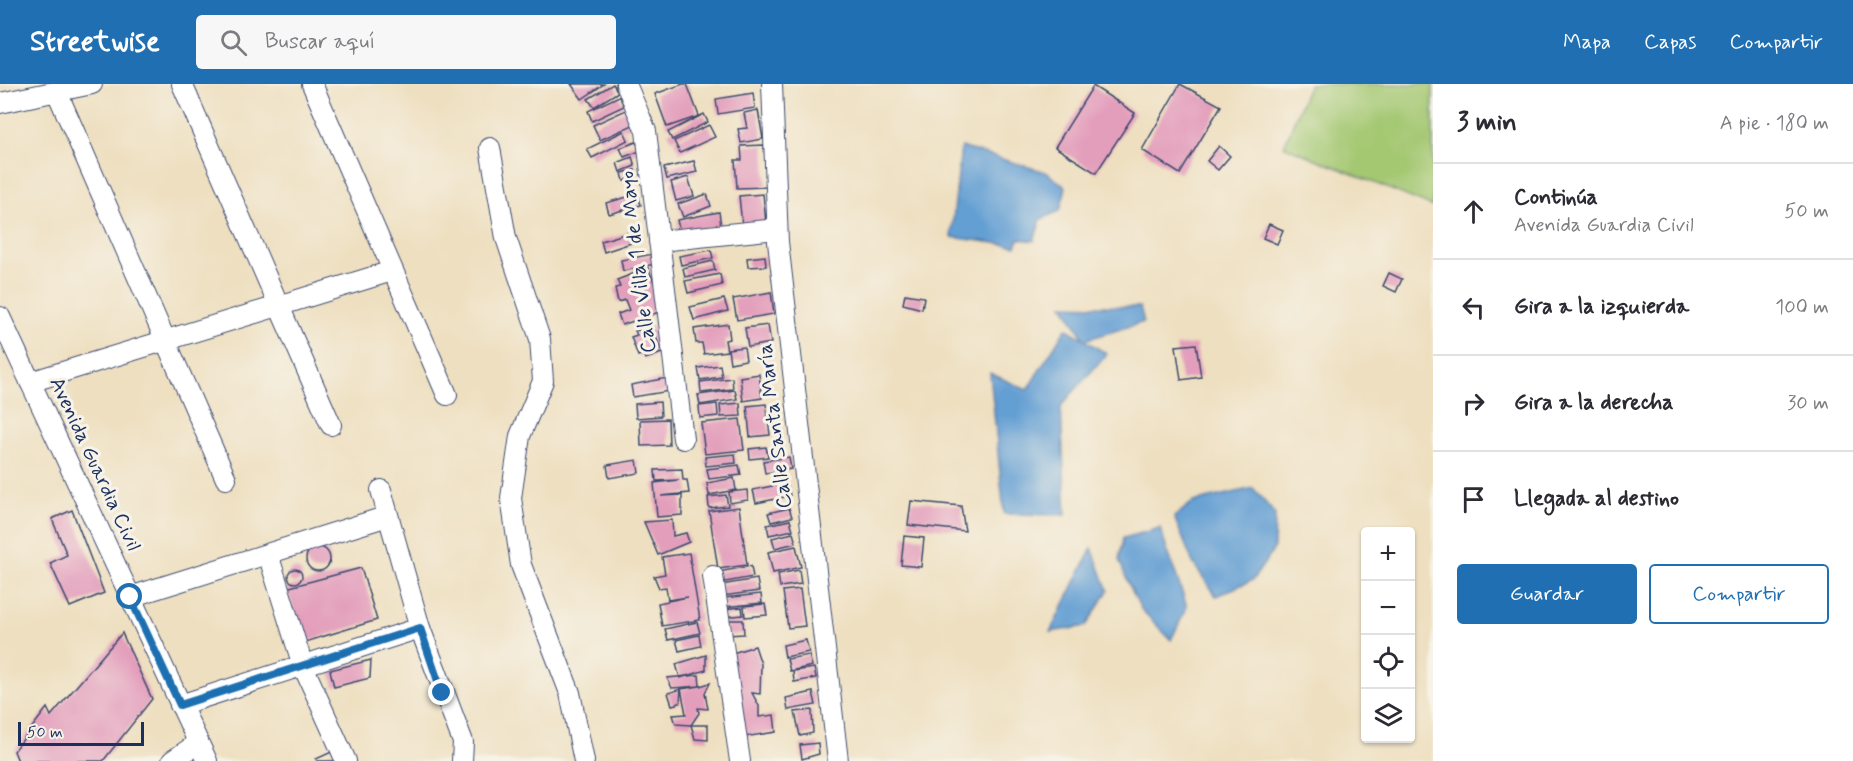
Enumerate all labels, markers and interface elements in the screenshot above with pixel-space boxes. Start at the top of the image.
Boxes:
search box [196,15,616,69]
text: Streetwise [30,24,160,61]
icon: search [217,26,250,59]
text: Buscar aquí [265,28,375,56]
text: Mapa [1563,28,1611,56]
text: Capas [1644,28,1697,56]
text: Compartir [1730,28,1823,56]
text: 3 min [1457,106,1517,140]
text: A pie · 180 m [1720,110,1829,137]
street label: Calle Villa 1 de Mayo [613,169,663,355]
text: Continúa [1514,184,1598,212]
icon: ahead [1457,195,1490,228]
text: 50 m [1784,198,1829,225]
text: Avenida Guardia Civil [1514,212,1694,239]
icon: left [1457,291,1490,324]
text: Gira a la izquierda [1514,293,1689,321]
text: 100 m [1775,294,1829,321]
street label: Calle Santa María [751,342,799,510]
street label: Avenida Guardia Civil [42,373,148,555]
icon: right [1457,387,1490,420]
text: Gira a la derecha [1514,389,1674,417]
text: 30 m [1787,390,1829,417]
icon: arrive [1457,483,1490,516]
text: Llegada al destino [1514,485,1679,513]
map controls [1361,527,1415,743]
button: + [1361,527,1415,581]
button: Guardar [1457,564,1637,624]
button: Compartir [1649,564,1829,624]
button: − [1361,581,1415,635]
route start [116,583,142,609]
button: locate [1361,635,1415,689]
route end [428,679,454,705]
button: layers [1361,689,1415,743]
scale bar [18,719,144,746]
text: 50 m [27,722,63,743]

